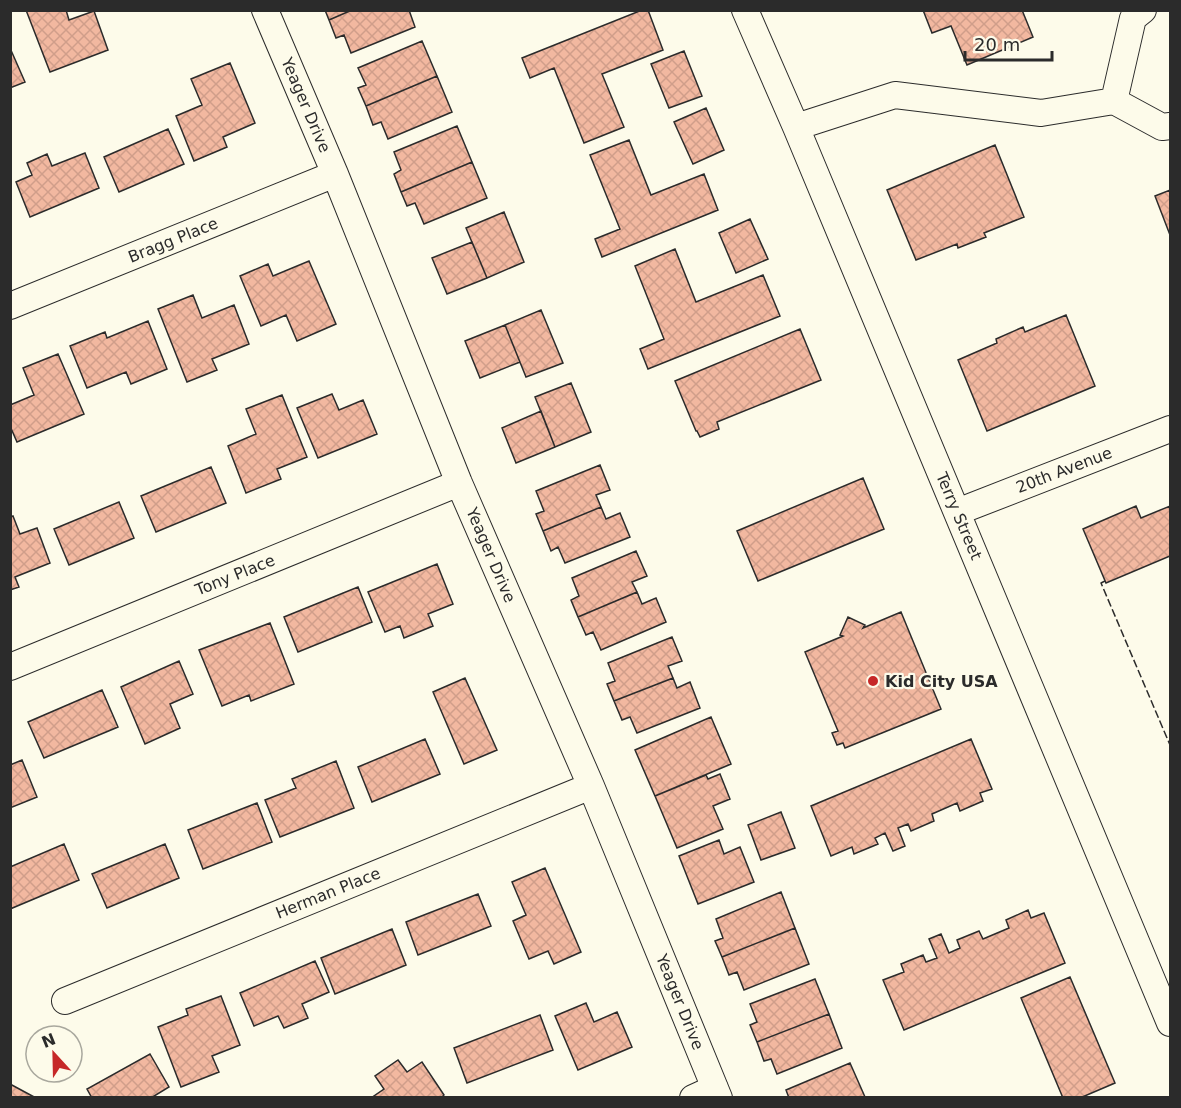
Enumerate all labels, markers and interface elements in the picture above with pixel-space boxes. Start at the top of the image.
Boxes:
scale bar [965,24,1052,62]
text: 20 m [974,34,1020,55]
street label: Yeager Drive [277,54,335,155]
street label: Bragg Place [125,213,221,267]
street label: 20th Avenue [1013,443,1115,497]
street label: Terry Street [932,469,986,562]
street label: Yeager Drive [462,504,520,605]
street label: Tony Place [192,550,278,600]
place label: Kid City USA [885,672,998,691]
marker: Kid City USA [866,674,880,688]
street label: Herman Place [273,863,383,923]
street label: Yeager Drive [652,950,708,1053]
north arrow [24,1024,84,1084]
text: N [39,1029,58,1052]

